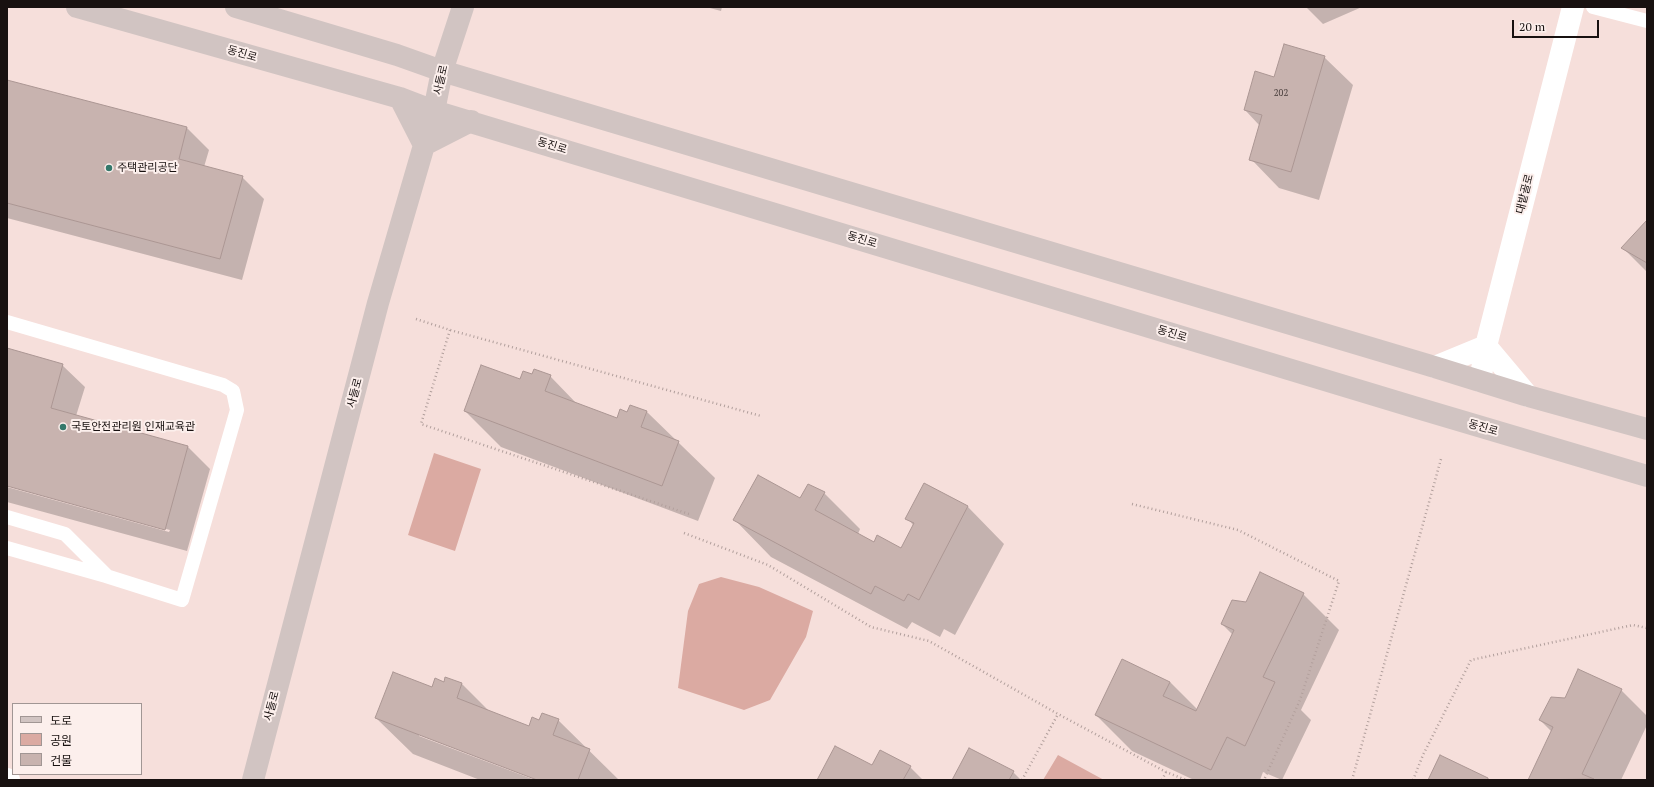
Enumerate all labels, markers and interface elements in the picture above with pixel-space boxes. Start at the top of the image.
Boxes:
scale bar [1514,12,1601,38]
text: 20 m [1519,19,1545,34]
street label: 동진로 [226,43,258,65]
street label: 사들로 [431,64,451,96]
house number: 202 [1274,88,1288,98]
street label: 동진로 [536,135,568,157]
place label: 주택관리공단 [117,161,178,175]
marker: 주택관리공단 [104,163,114,173]
street label: 대밭골로 [1514,173,1536,215]
street label: 동진로 [846,229,878,251]
street label: 동진로 [1156,323,1188,345]
street label: 사들로 [345,377,365,409]
street label: 동진로 [1467,417,1499,439]
place label: 국토안전관리원 인재교육관 [71,420,195,434]
marker: 국토안전관리원 인재교육관 [58,422,68,432]
street label: 사들로 [262,690,282,722]
legend [12,703,142,775]
text: 도로 [50,713,72,728]
text: 공원 [50,733,72,748]
text: 건물 [50,753,72,768]

